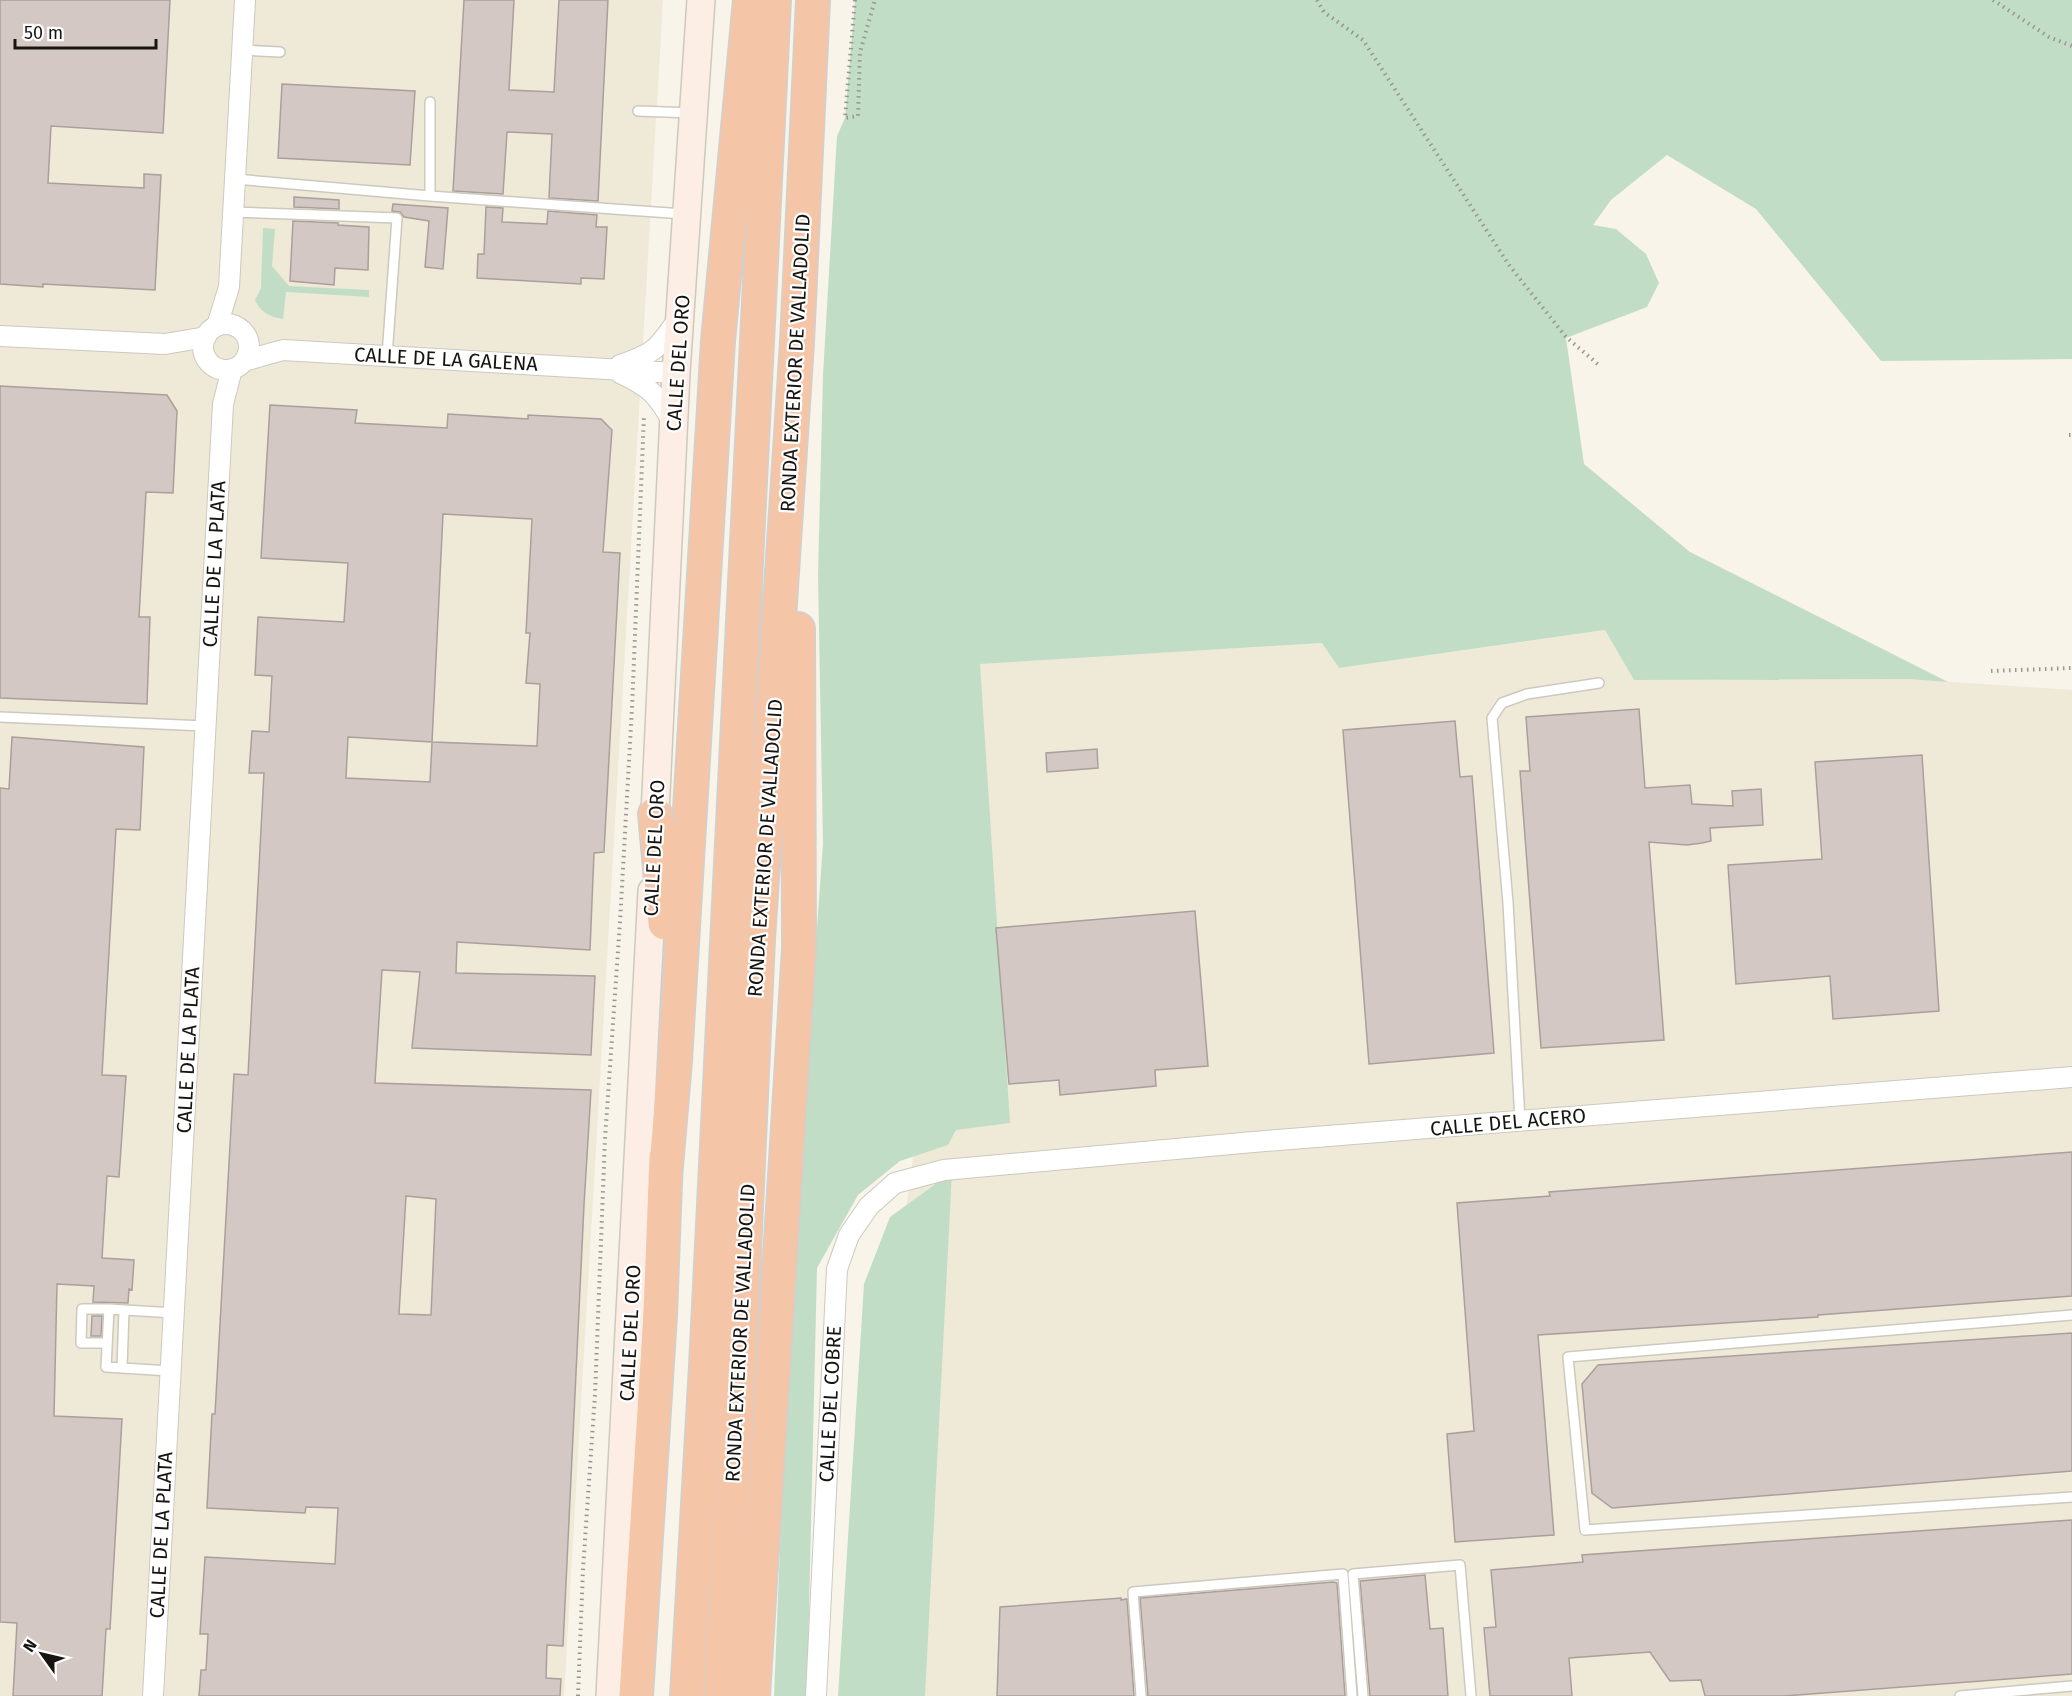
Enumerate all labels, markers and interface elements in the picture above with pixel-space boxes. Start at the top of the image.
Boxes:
scale bar [15,12,156,50]
text: 50 m [24,22,63,44]
street label: RONDA EXTERIOR DE VALLADOLID [775,213,815,513]
street label: CALLE DEL ORO [661,294,695,432]
street label: CALLE DE LA GALENA [353,342,539,376]
street label: CALLE DE LA PLATA [198,479,230,648]
street label: RONDA EXTERIOR DE VALLADOLID [743,698,787,998]
street label: CALLE DEL ORO [638,779,670,917]
street label: CALLE DE LA PLATA [172,965,204,1134]
street label: CALLE DEL ACERO [1429,1103,1587,1141]
street label: RONDA EXTERIOR DE VALLADOLID [720,1183,760,1483]
street label: CALLE DEL ORO [614,1264,646,1402]
street label: CALLE DEL COBRE [814,1325,846,1483]
street label: CALLE DE LA PLATA [145,1450,177,1619]
north arrow [12,1624,72,1684]
text: N [19,1636,41,1656]

